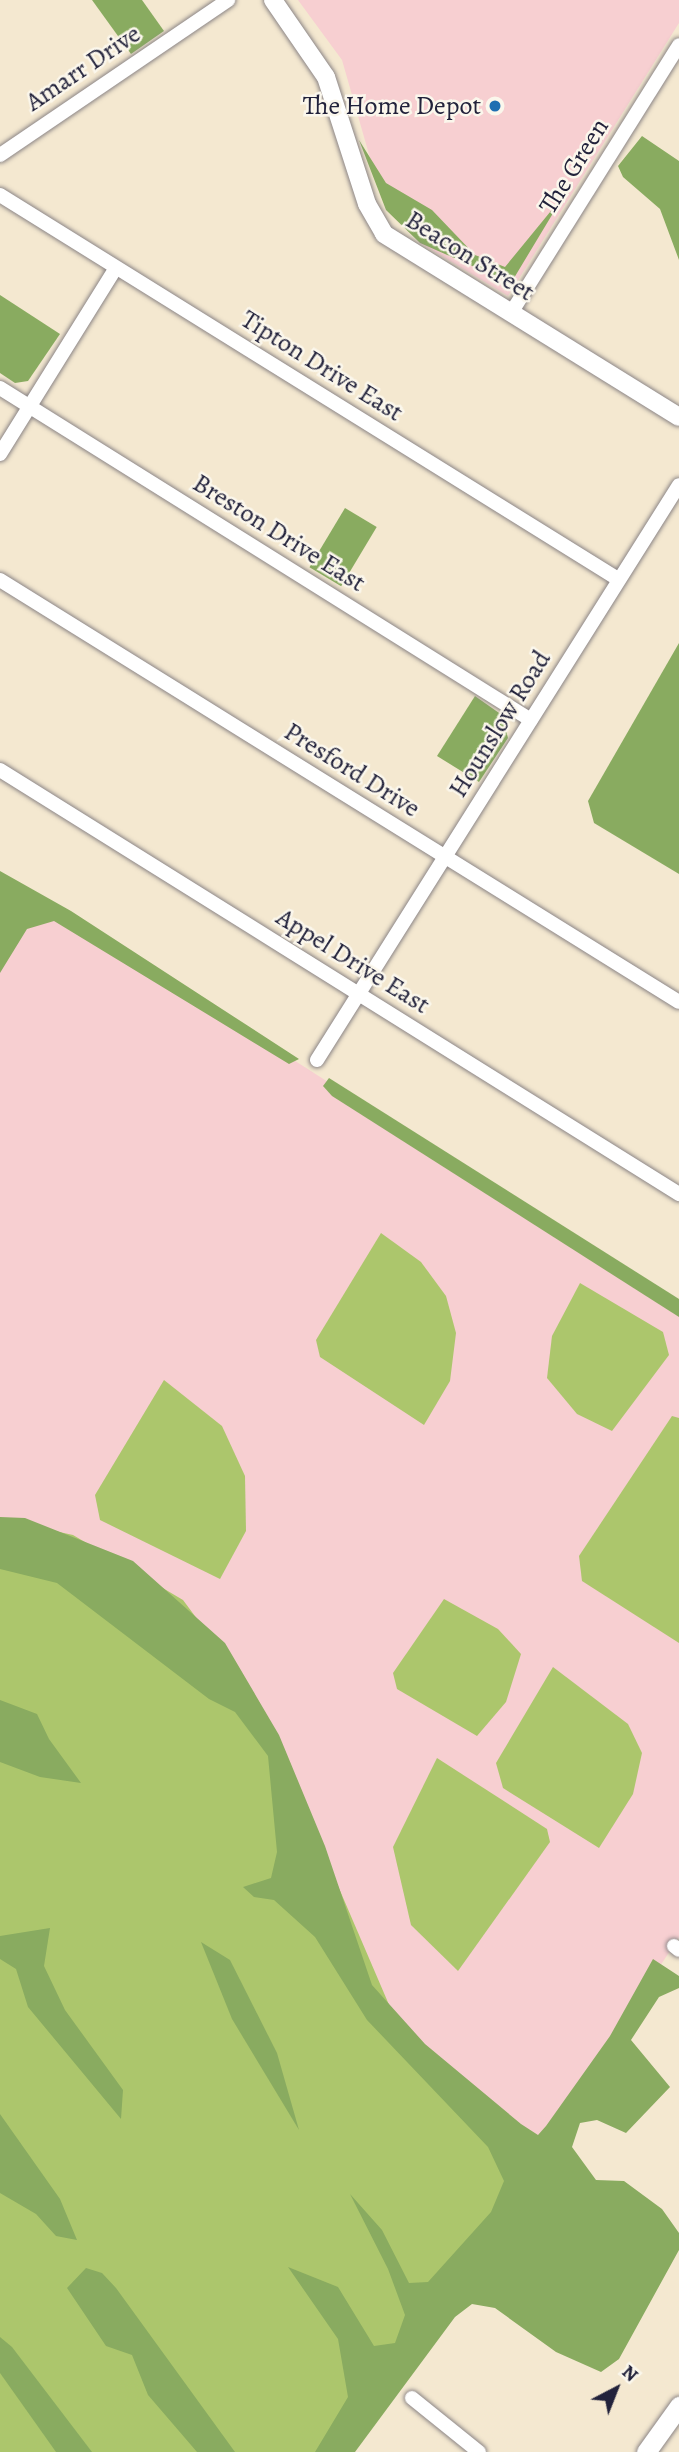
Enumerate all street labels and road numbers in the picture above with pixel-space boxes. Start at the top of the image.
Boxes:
street label: Amarr Drive [20,18,146,118]
street label: The Green [533,113,615,219]
street label: Beacon Street [400,204,540,308]
street label: Tipton Drive East [235,304,409,428]
street label: Breston Drive East [187,467,371,599]
street label: Hounslow Road [442,645,558,803]
street label: Presford Drive [278,716,426,824]
street label: Appel Drive East [271,901,435,1021]

